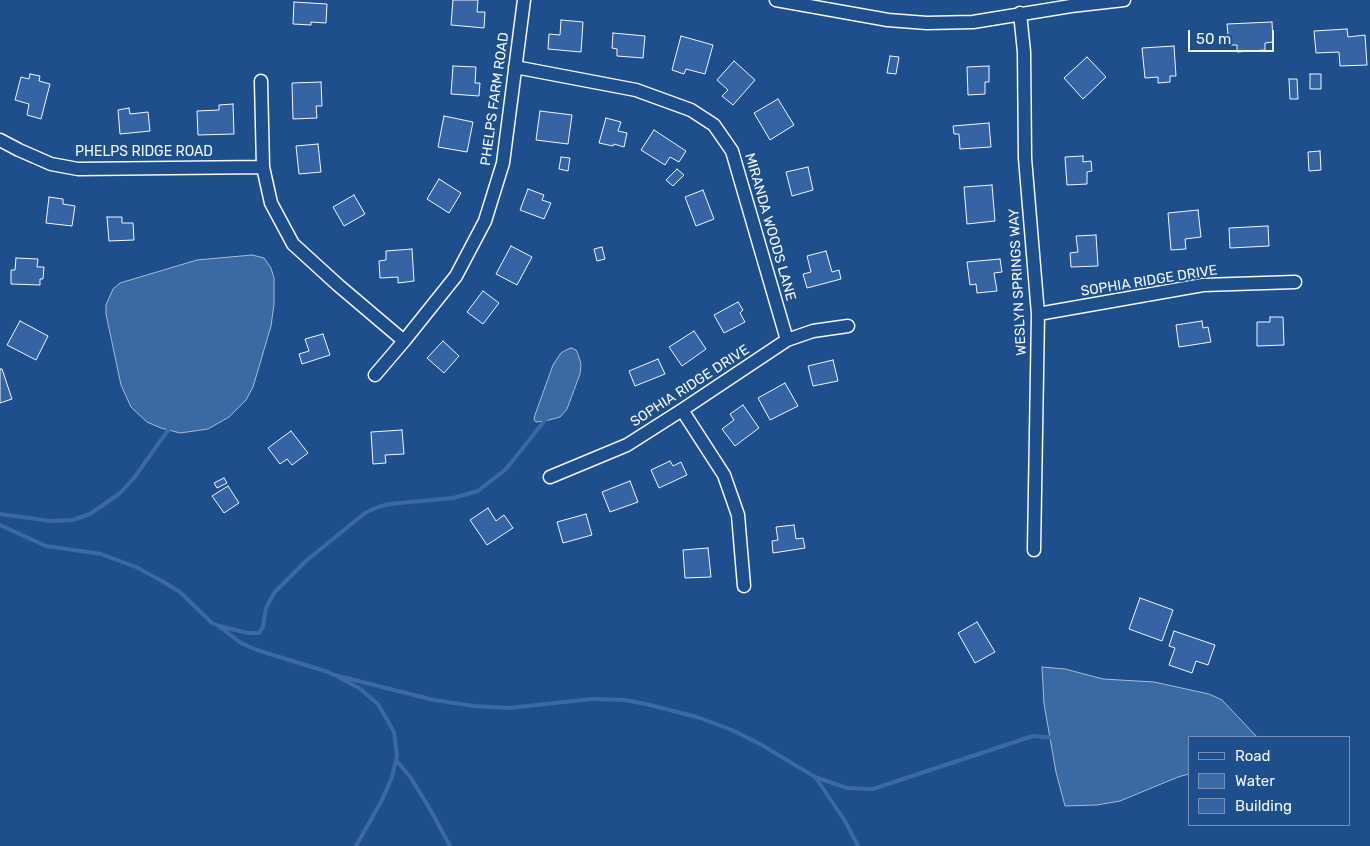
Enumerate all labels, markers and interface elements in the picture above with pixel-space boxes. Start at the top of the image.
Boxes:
scale bar [1190,20,1276,52]
text: 50 m [1196,30,1231,48]
street label: PHELPS FARM ROAD [477,31,513,167]
street label: PHELPS RIDGE ROAD [75,144,213,160]
street label: MIRANDA WOODS LANE [741,151,799,303]
street label: WESLYN SPRINGS WAY [1006,208,1030,356]
street label: SOPHIA RIDGE DRIVE [1079,262,1219,300]
street label: SOPHIA RIDGE DRIVE [627,341,753,431]
legend [1188,736,1350,826]
text: Road [1235,747,1271,765]
text: Water [1235,772,1275,790]
text: Building [1235,797,1292,815]

